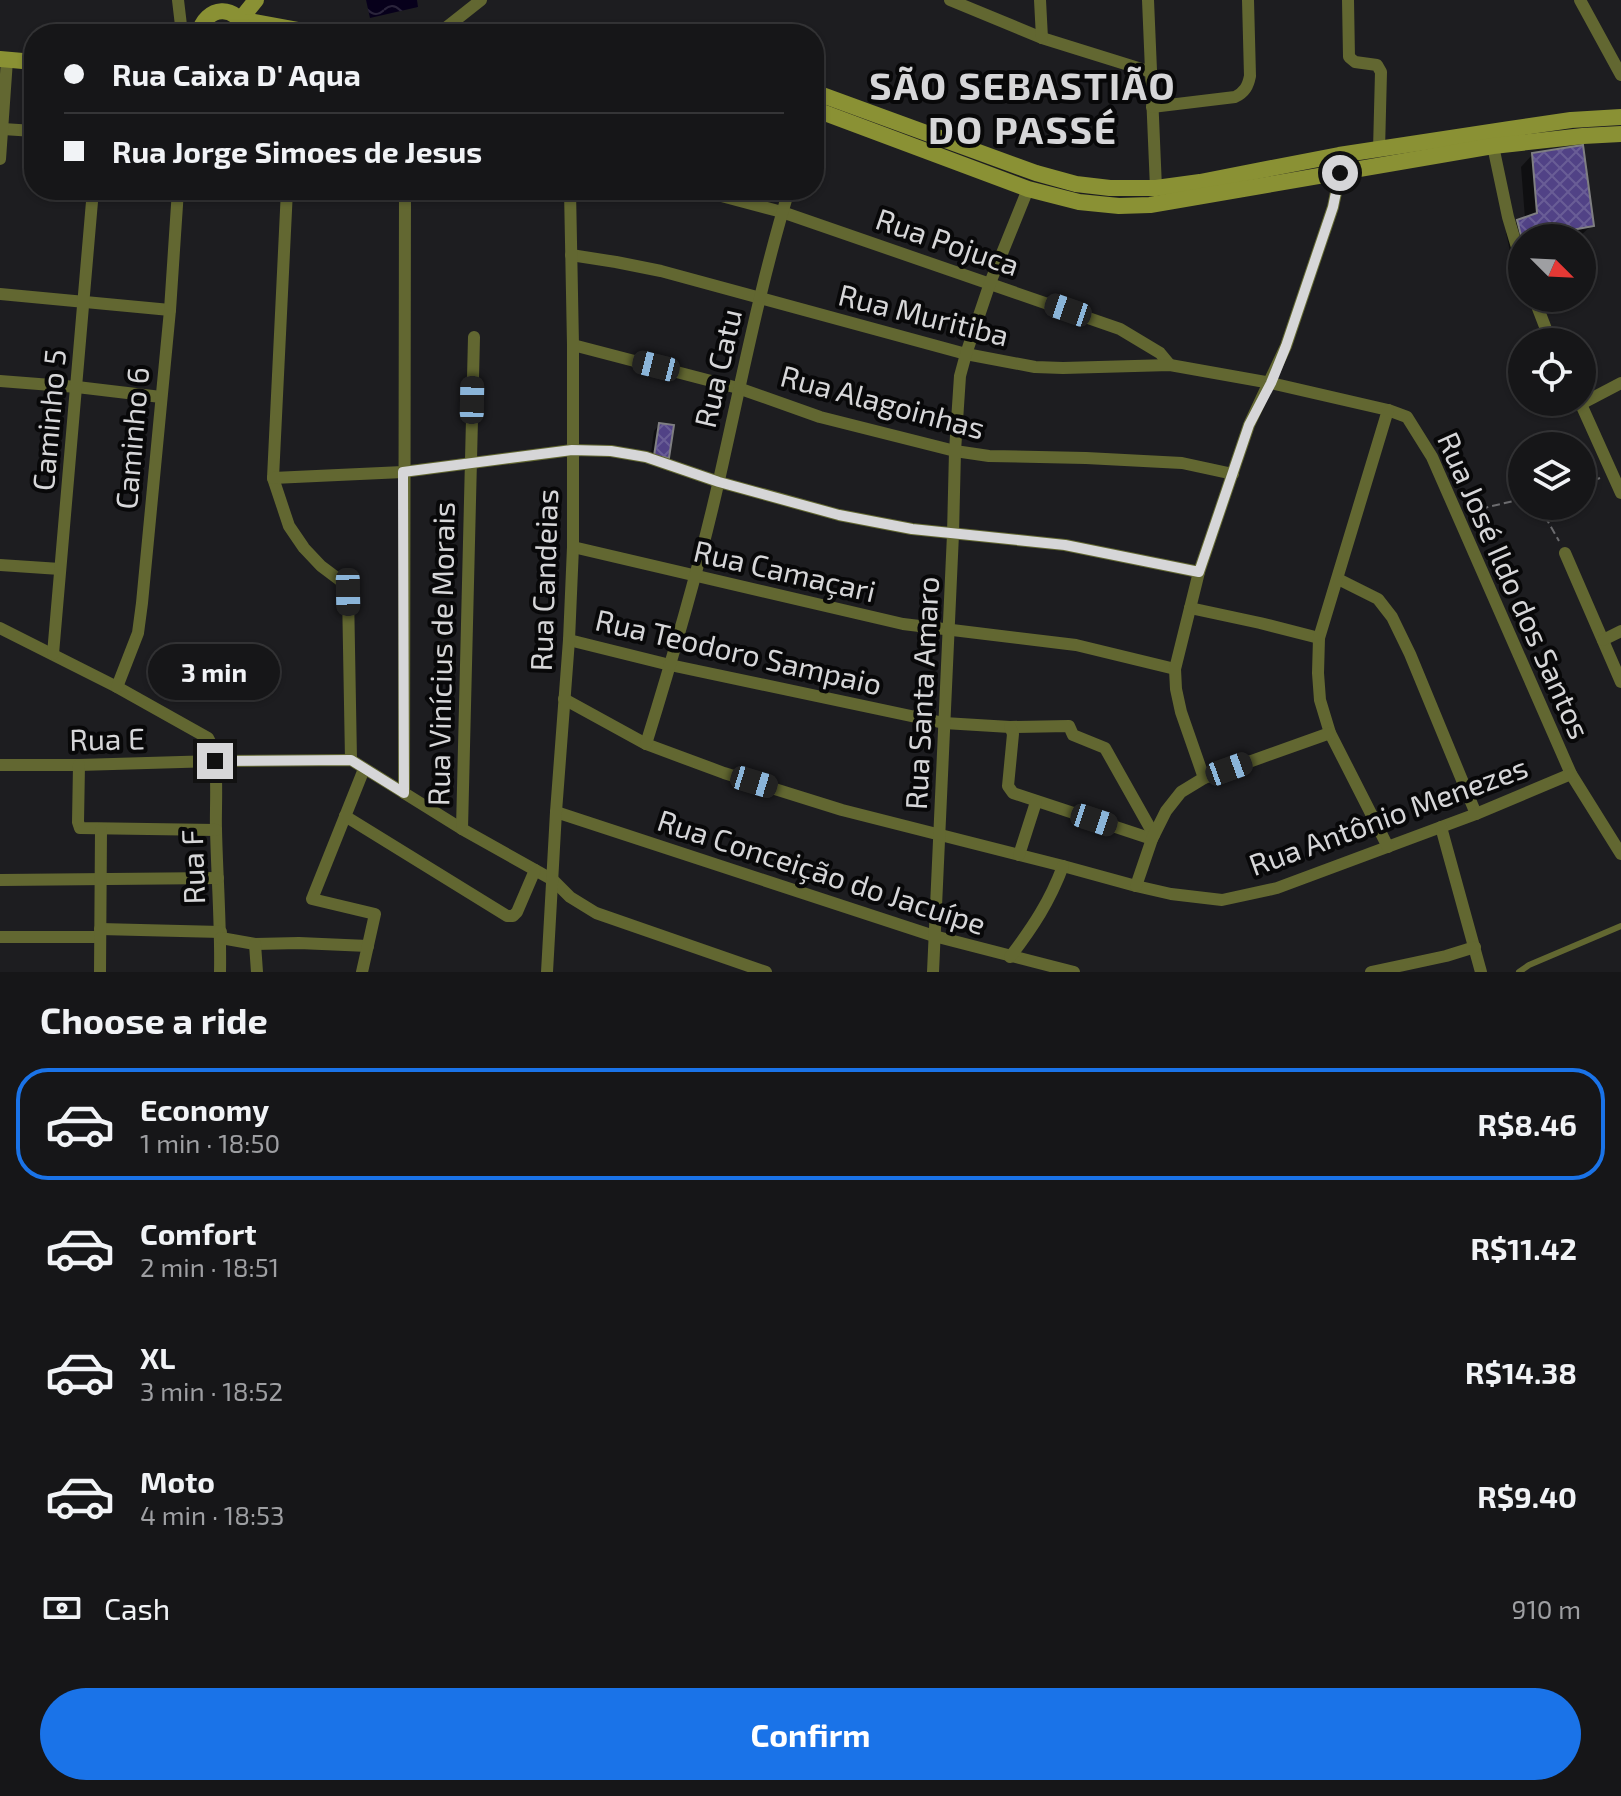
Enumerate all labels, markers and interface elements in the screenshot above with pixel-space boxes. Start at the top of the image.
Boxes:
text: Rua Caixa D' Aqua [112,56,361,92]
district label: SÃO SEBASTIÃO DO PASSÉ [869,62,1177,152]
text: Rua Jorge Simoes de Jesus [112,133,482,169]
route start [1322,155,1358,191]
street label: Rua Pojuca [872,200,1024,282]
north arrow [1508,224,1596,312]
map controls [1508,224,1596,520]
street label: Rua Muritiba [835,275,1013,353]
car [1041,291,1095,329]
street label: Rua Catu [686,305,748,431]
button: locate [1508,328,1596,416]
street label: Caminho 5 [24,348,72,492]
car [630,349,682,383]
street label: Rua Alagoinhas [777,356,989,446]
street label: Caminho 6 [107,365,155,511]
car [460,376,484,424]
street label: Rua José Ildo dos Santos [1431,426,1599,744]
button: layers [1508,432,1596,520]
street label: Rua Candeias [522,488,564,672]
street label: Rua Vinícius de Morais [419,502,461,806]
street label: Rua Camaçari [690,532,880,609]
car [336,568,360,616]
street label: Rua Santa Amaro [897,575,945,811]
street label: Rua Teodoro Sampaio [592,601,886,701]
callout: 3 min [149,645,281,701]
text: 3 min [181,656,247,687]
street label: Rua E [69,719,145,757]
route end [197,743,233,779]
street label: Rua Antônio Menezes [1244,748,1532,882]
car [1202,750,1256,788]
car [728,764,780,800]
street label: Rua Conceição do Jacuípe [653,801,991,942]
car [1067,801,1121,839]
street label: Rua F [173,829,211,905]
text: Choose a ride [40,998,268,1041]
icon: car [44,1088,116,1160]
text: Economy [140,1091,269,1127]
text: R$8.46 [1478,1106,1577,1142]
text: 1 min · 18:50 [140,1127,280,1158]
icon: car [44,1212,116,1284]
text: Comfort [140,1215,257,1251]
text: R$11.42 [1471,1230,1577,1266]
text: 2 min · 18:51 [140,1251,279,1282]
icon: car [44,1336,116,1408]
text: XL [140,1339,175,1375]
text: R$14.38 [1465,1354,1577,1390]
text: 3 min · 18:52 [140,1375,283,1406]
icon: car [44,1460,116,1532]
text: Moto [140,1463,215,1499]
text: R$9.40 [1477,1478,1577,1514]
text: 4 min · 18:53 [140,1499,285,1530]
icon: cash [40,1586,84,1630]
text: Cash [104,1590,170,1626]
text: 910 m [1512,1593,1581,1624]
button: Confirm [40,1688,1581,1780]

